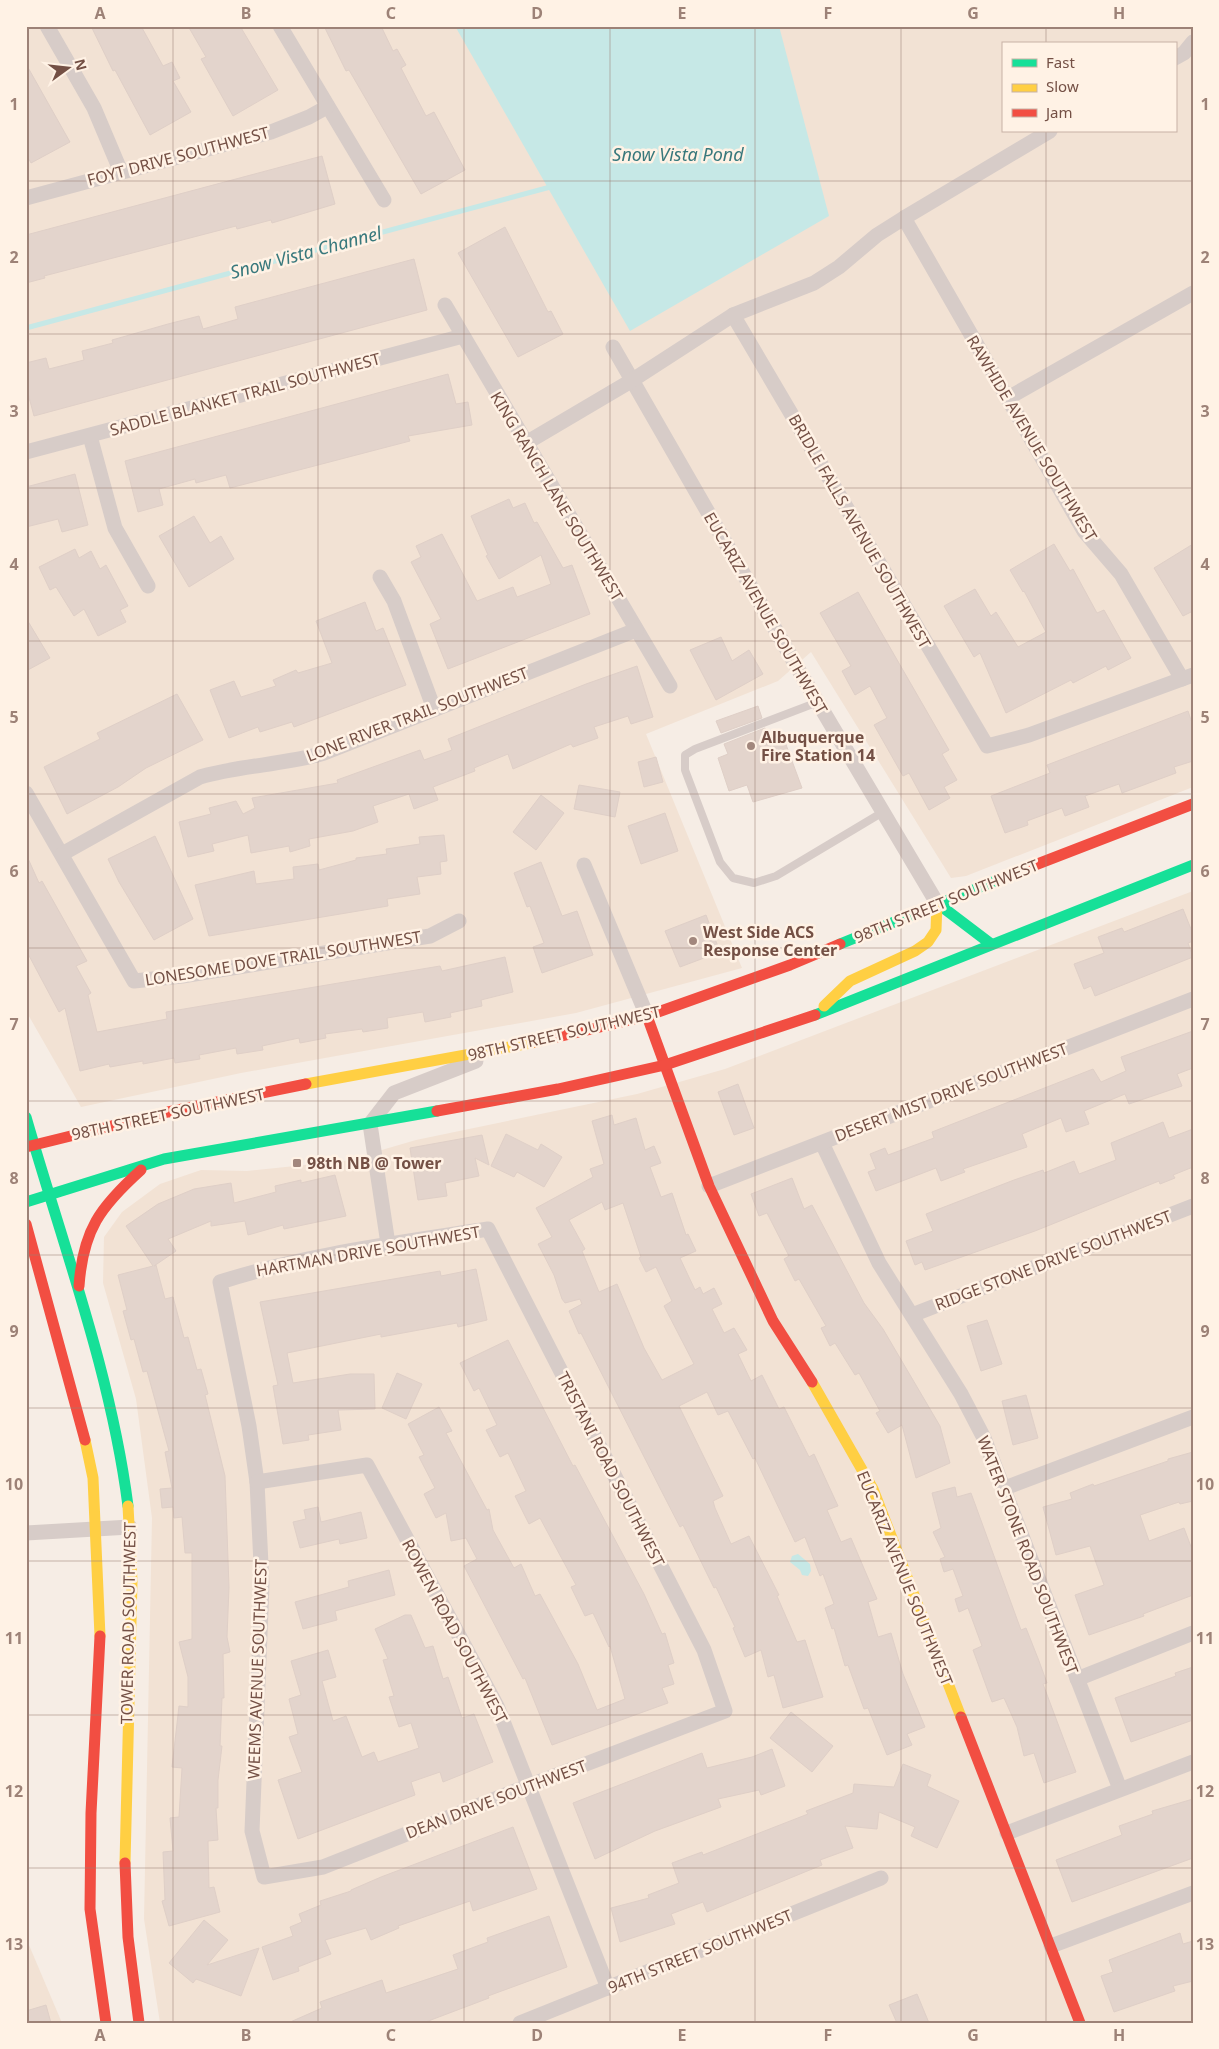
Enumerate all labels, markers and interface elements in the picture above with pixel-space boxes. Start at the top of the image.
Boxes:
text: A [94,2,106,24]
text: B [241,2,251,24]
text: C [386,2,396,24]
text: D [531,2,543,24]
text: E [678,2,687,24]
text: F [824,2,832,24]
text: G [967,2,979,24]
text: H [1113,2,1125,24]
north arrow [42,42,92,92]
legend [1002,42,1176,132]
text: Fast [1046,52,1075,72]
text: N [70,57,92,72]
text: Slow [1046,76,1079,96]
text: 1 [9,93,19,115]
text: 1 [1200,93,1210,115]
text: Jam [1044,102,1073,122]
street label: FOYT DRIVE SOUTHWEST [85,121,272,191]
water label: Snow Vista Pond [612,142,744,166]
water label: Snow Vista Channel [227,220,384,284]
text: 2 [9,246,19,268]
text: 2 [1200,246,1210,268]
street label: RAWHIDE AVENUE SOUTHWEST [962,331,1102,545]
street label: SADDLE BLANKET TRAIL SOUTHWEST [107,347,383,441]
street label: KING RANCH LANE SOUTHWEST [486,387,628,605]
text: 3 [9,400,19,422]
text: 3 [1200,400,1210,422]
street label: BRIDLE FALLS AVENUE SOUTHWEST [784,410,936,652]
street label: EUCARIZ AVENUE SOUTHWEST [699,508,833,718]
text: 4 [9,553,19,575]
text: 4 [1200,553,1210,575]
street label: LONE RIVER TRAIL SOUTHWEST [303,661,531,767]
text: 5 [9,706,19,728]
text: 5 [1200,706,1210,728]
place label: Albuquerque Fire Station 14 [761,726,875,766]
marker: Albuquerque Fire Station 14 [745,740,757,752]
street label: 98TH STREET SOUTHWEST [851,854,1041,948]
text: 6 [9,860,19,882]
text: 6 [1200,860,1210,882]
place label: West Side ACS Response Center [703,921,837,961]
street label: LONESOME DOVE TRAIL SOUTHWEST [143,925,423,991]
marker: West Side ACS Response Center [687,935,699,947]
street label: 98TH STREET SOUTHWEST [466,1000,662,1066]
text: 7 [9,1013,19,1035]
text: 7 [1200,1013,1210,1035]
street label: DESERT MIST DRIVE SOUTHWEST [831,1037,1071,1147]
street label: 98TH STREET SOUTHWEST [69,1083,267,1145]
place label: 98th NB @ Tower [307,1152,441,1174]
marker: 98th NB @ Tower [291,1157,303,1169]
text: 8 [9,1167,19,1189]
text: 8 [1200,1167,1210,1189]
street label: RIDGE STONE DRIVE SOUTHWEST [932,1205,1175,1315]
street label: HARTMAN DRIVE SOUTHWEST [254,1220,482,1282]
text: 9 [9,1320,19,1342]
text: 9 [1200,1320,1210,1342]
street label: TRISTANI ROAD SOUTHWEST [552,1368,670,1570]
street label: WATER STONE ROAD SOUTHWEST [972,1433,1084,1677]
street label: EUCARIZ AVENUE SOUTHWEST [852,1467,958,1689]
text: 10 [5,1473,23,1495]
text: 10 [1196,1473,1214,1495]
street label: TOWER ROAD SOUTHWEST [115,1522,141,1724]
street label: ROWEN ROAD SOUTHWEST [397,1535,513,1727]
street label: WEEMS AVENUE SOUTHWEST [242,1558,272,1779]
text: 11 [5,1627,23,1649]
text: 11 [1196,1627,1214,1649]
street label: DEAN DRIVE SOUTHWEST [402,1754,590,1844]
text: 12 [5,1780,23,1802]
text: 12 [1196,1780,1214,1802]
street label: 94TH STREET SOUTHWEST [605,1904,795,1998]
text: 13 [5,1933,23,1955]
text: 13 [1196,1933,1214,1955]
text: A [94,2024,106,2046]
text: B [241,2024,251,2046]
text: C [386,2024,396,2046]
text: D [531,2024,543,2046]
text: E [678,2024,687,2046]
text: F [824,2024,832,2046]
text: G [967,2024,979,2046]
text: H [1113,2024,1125,2046]

